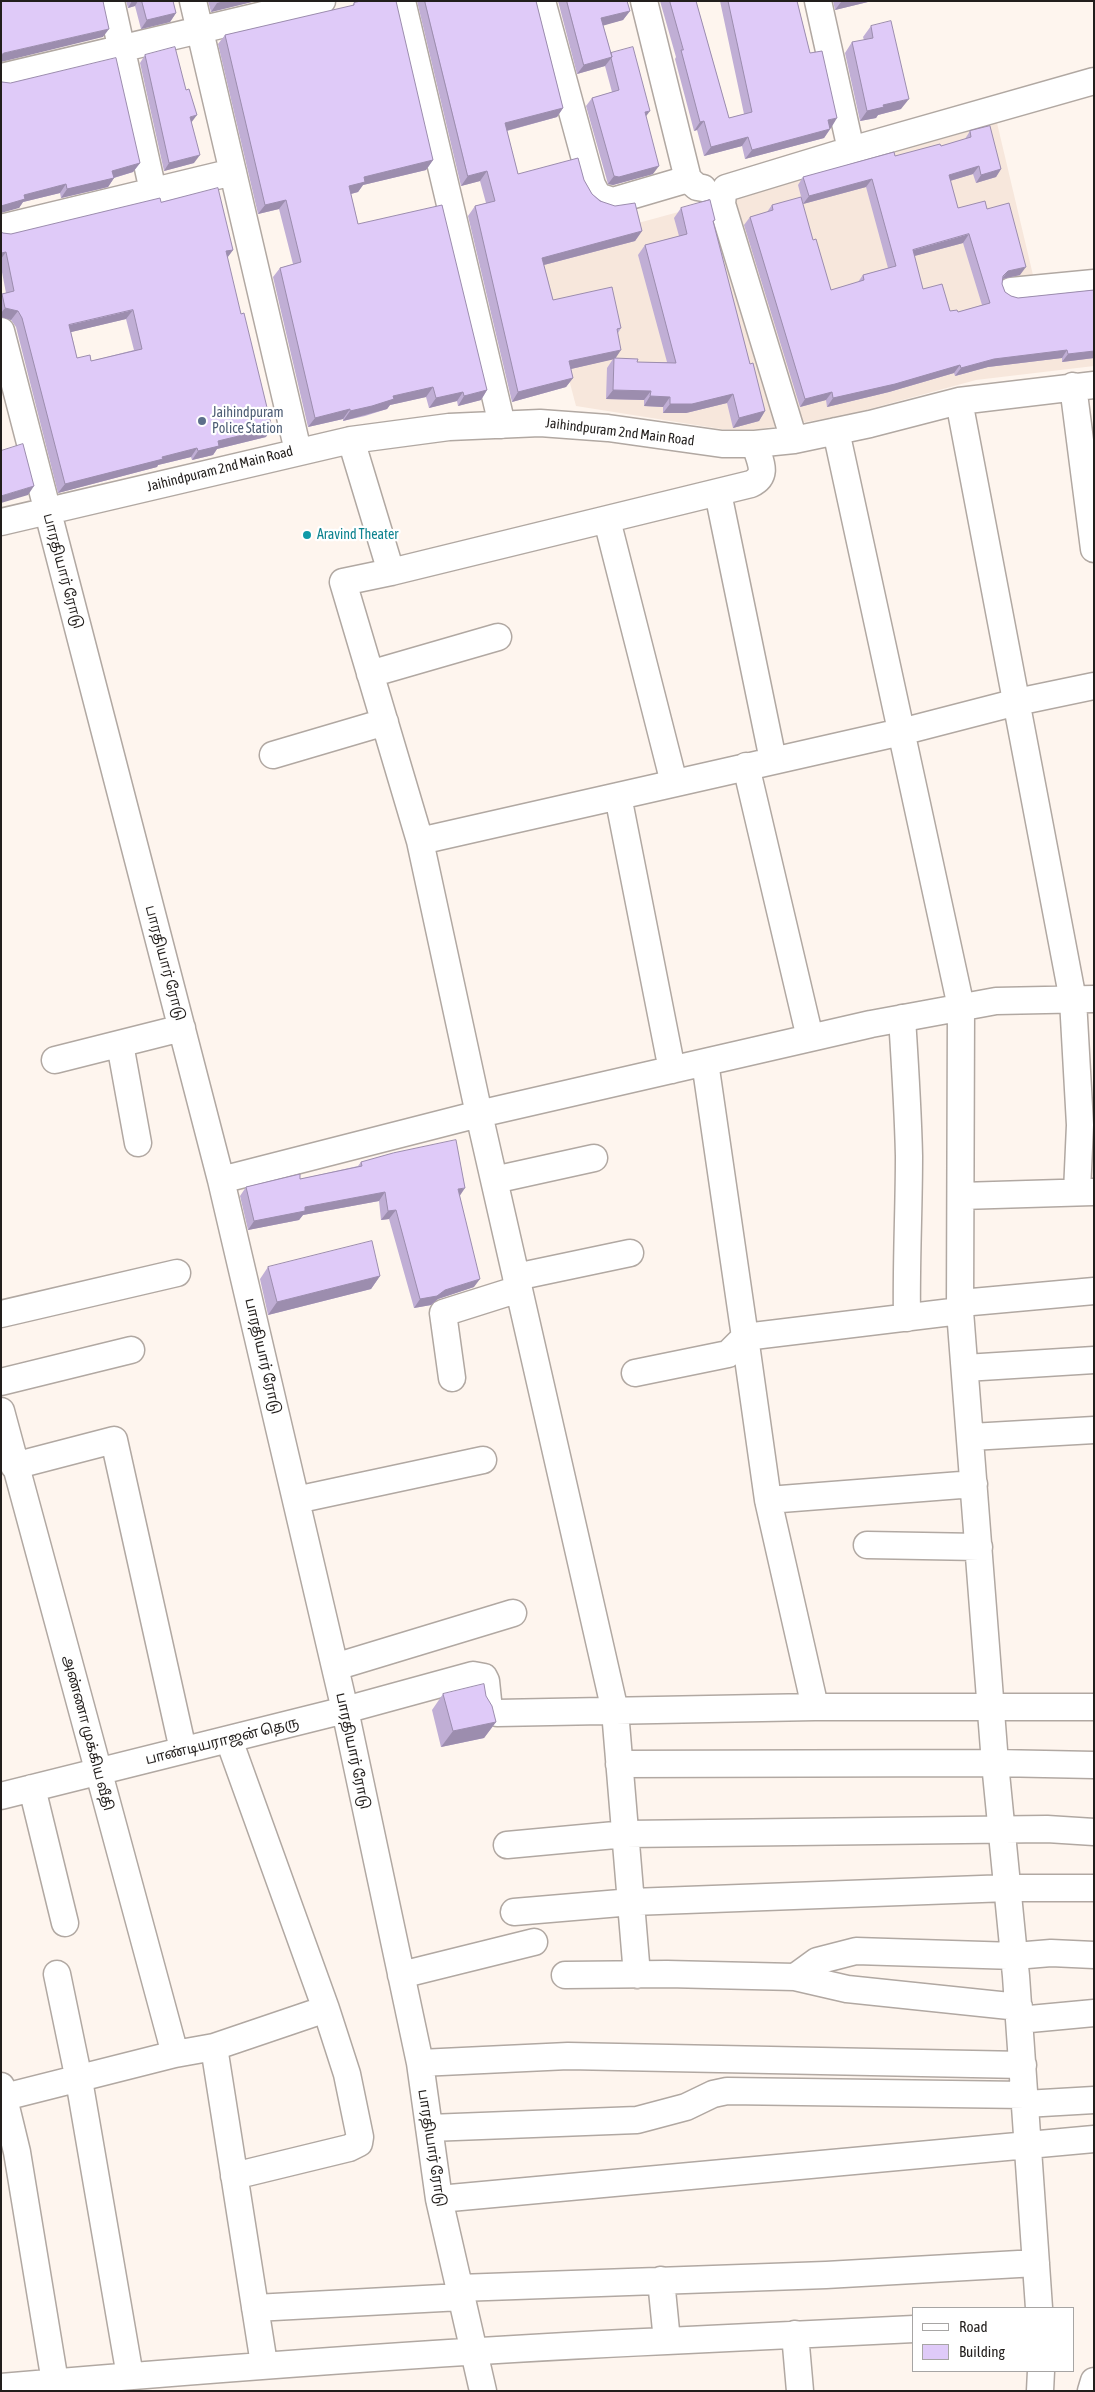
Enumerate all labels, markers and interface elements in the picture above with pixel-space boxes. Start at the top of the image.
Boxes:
place label: Jaihindpuram Police Station [212,405,283,438]
marker: Jaihindpuram Police Station [196,415,208,427]
street label: Jaihindpuram 2nd Main Road [545,415,695,449]
street label: Jaihindpuram 2nd Main Road [145,443,295,495]
street label: பாரதியார் ரோடு [40,511,86,631]
place label: Aravind Theater [317,527,398,543]
marker: Aravind Theater [301,529,313,541]
street label: பாரதியார் ரோடு [142,903,188,1023]
street label: பாரதியார் ரோடு [241,1296,285,1416]
street label: அண்ணா முக்கிய வீதி [59,1653,117,1813]
street label: பாரதியார் ரோடு [332,1691,374,1811]
street label: பாண்டியராஜன் தெரு [144,1714,300,1768]
street label: பாரதியார் ரோடு [414,2088,450,2208]
legend [912,2307,1075,2372]
text: Road [959,2318,988,2335]
text: Building [959,2343,1005,2360]

